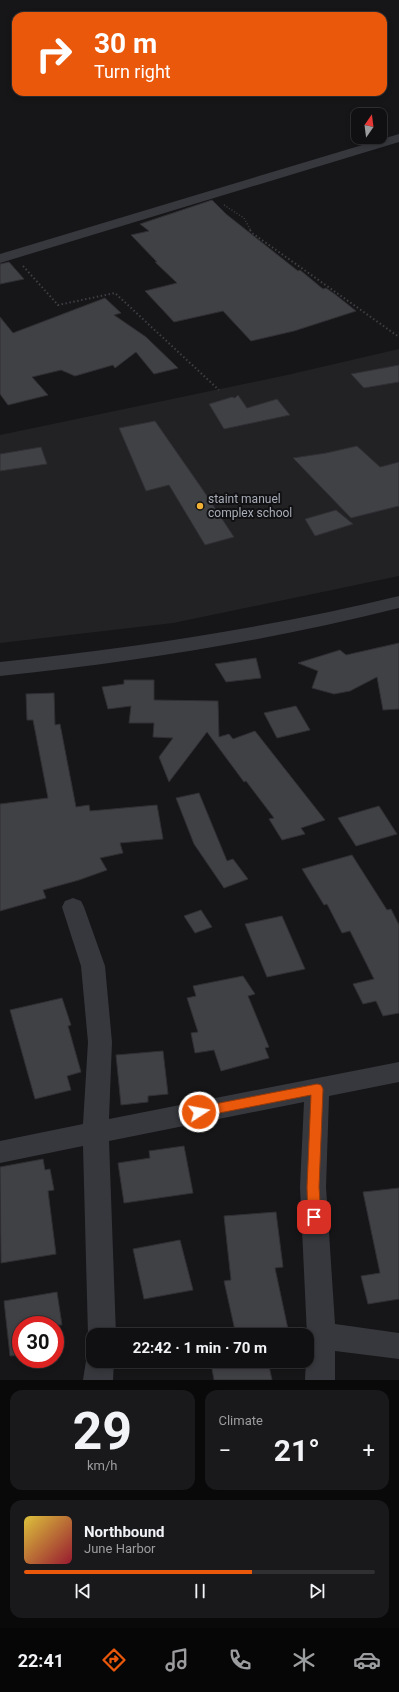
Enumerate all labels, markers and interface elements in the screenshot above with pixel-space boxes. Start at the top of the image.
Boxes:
text: 30 m [94,27,157,60]
icon: right [28,28,80,80]
text: Turn right [94,61,171,82]
north arrow [351,108,387,144]
map controls [351,108,387,144]
place label: staint manuel complex school [208,492,292,520]
marker: staint manuel complex school [195,501,205,511]
position arrow [178,1091,220,1133]
pin [297,1200,331,1234]
icon: arrive [303,1206,325,1228]
speed limit sign: 30 [12,1316,64,1368]
text: 22:42 · 1 min · 70 m [133,1339,267,1357]
text: 29 [72,1401,132,1462]
text: Climate [219,1413,263,1428]
text: 21° [274,1433,320,1468]
text: − [219,1438,231,1463]
text: + [363,1438,375,1463]
text: km/h [87,1458,118,1473]
text: Northbound [84,1523,165,1541]
text: June Harbor [84,1541,156,1556]
icon: previous [72,1580,94,1602]
icon: pause [189,1580,211,1602]
icon: next [306,1580,328,1602]
icon: directions [100,1646,128,1674]
icon: music [163,1646,191,1674]
icon: phone [226,1646,254,1674]
icon: climate [290,1646,318,1674]
icon: car [353,1646,381,1674]
text: 22:41 [18,1650,64,1671]

